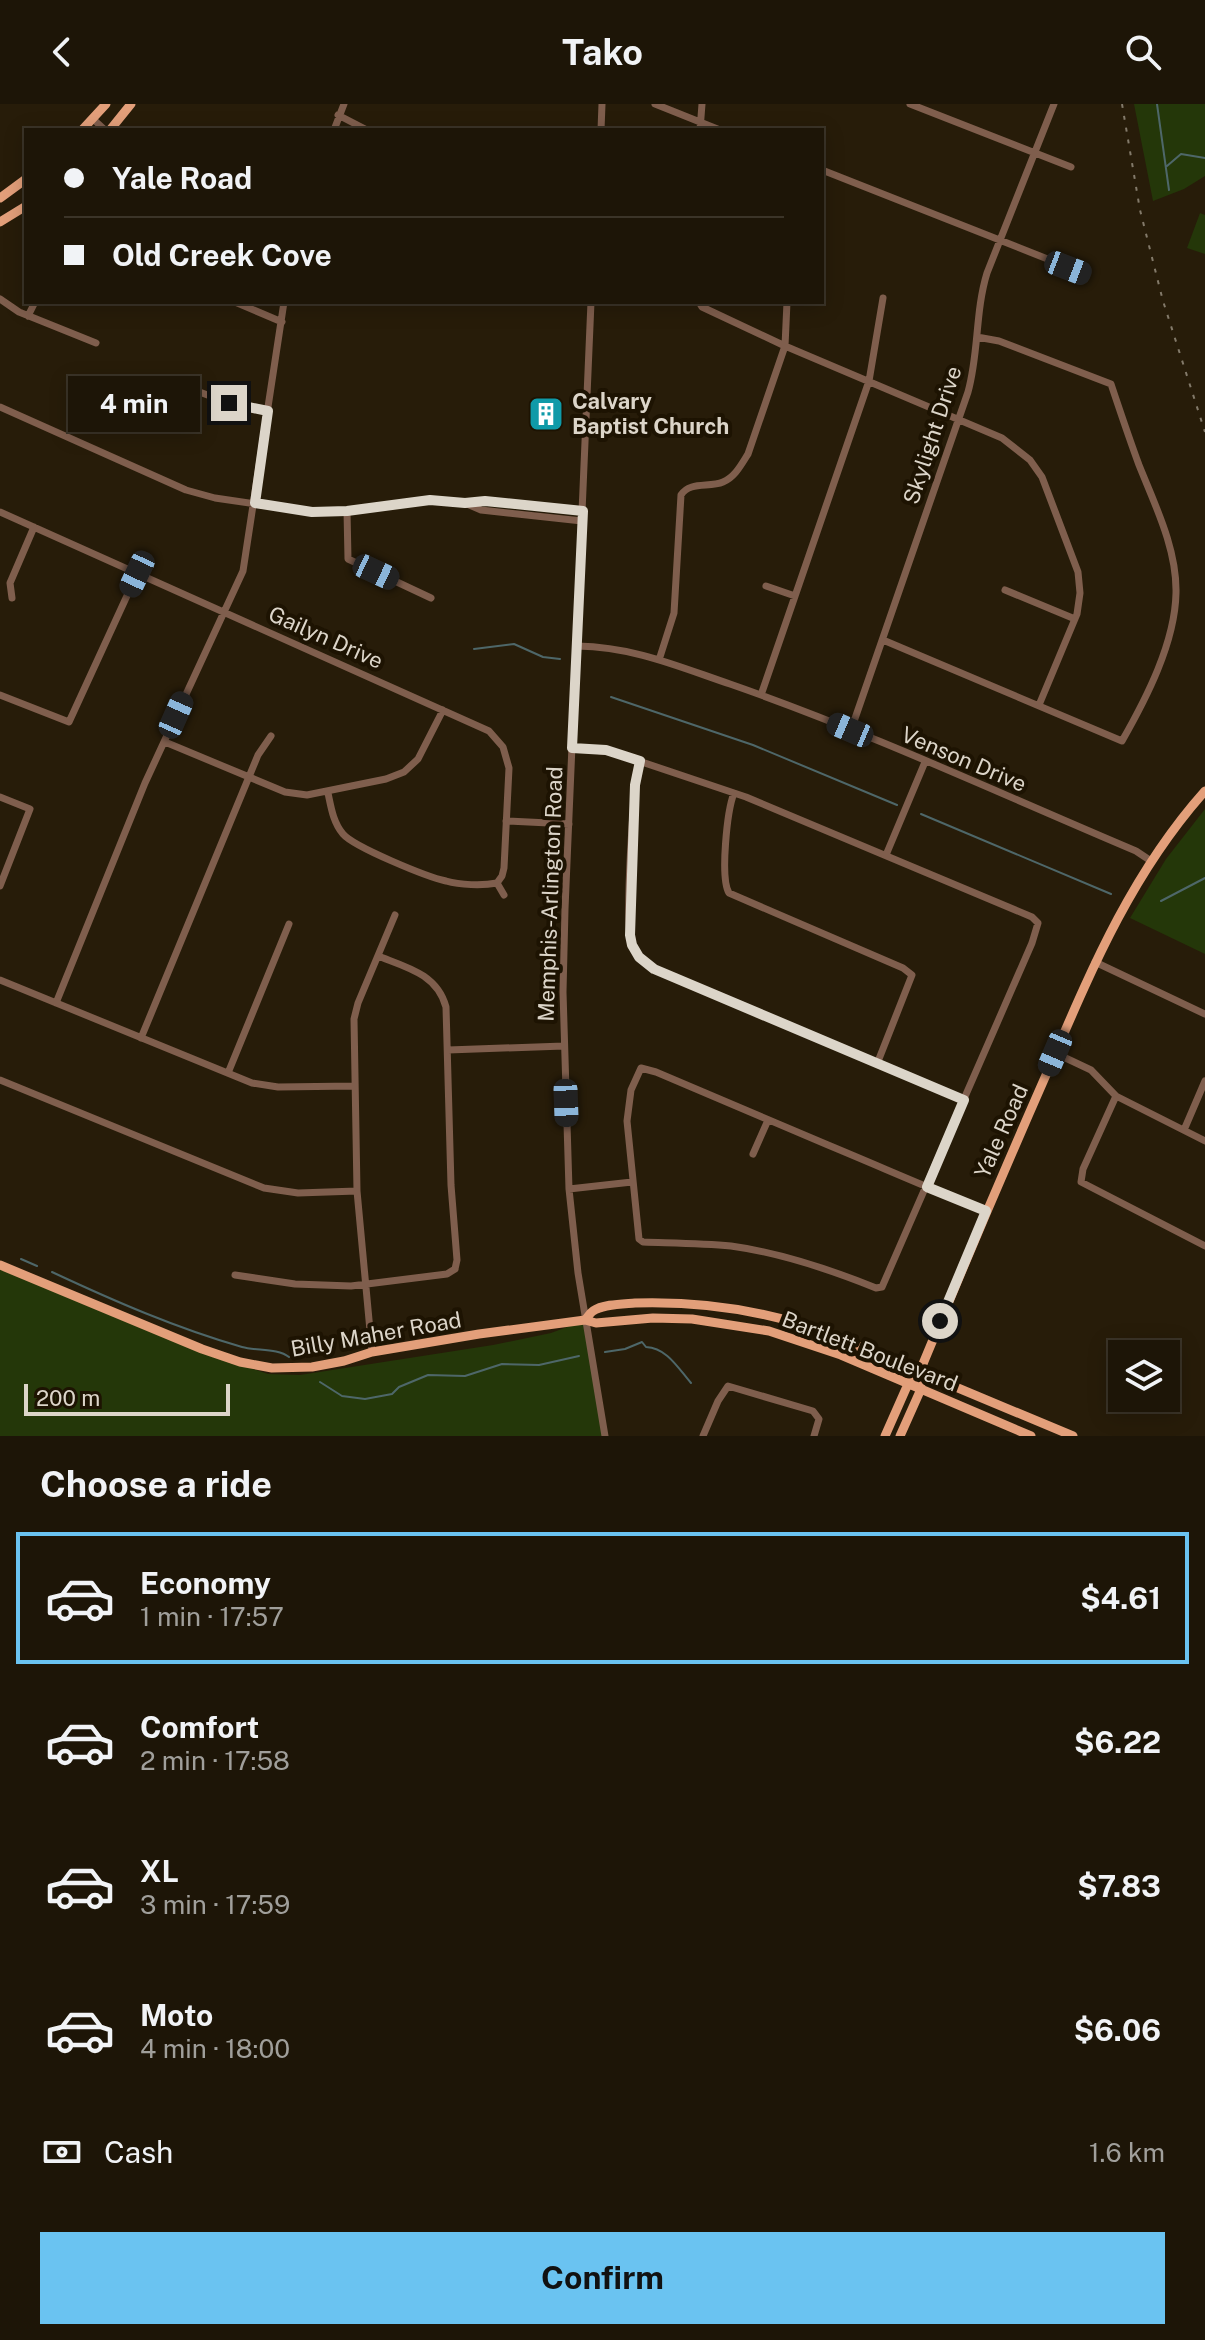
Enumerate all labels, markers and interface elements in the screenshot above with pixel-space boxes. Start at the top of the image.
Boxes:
icon: back [40,30,84,74]
icon: search [1121,30,1165,74]
text: Tako [562,31,643,73]
text: Yale Road [112,160,252,196]
text: Old Creek Cove [112,237,332,273]
car [1041,248,1095,288]
street label: Skylight Drive [897,363,967,507]
callout: 4 min [69,375,201,431]
route end [211,385,247,421]
text: 4 min [100,388,168,419]
place label: Calvary Baptist Church [572,388,729,439]
building icon: Calvary Baptist Church [527,395,565,433]
car [116,547,158,601]
car [349,551,403,593]
street label: Gailyn Drive [265,600,387,674]
car [155,688,197,742]
car [823,710,877,750]
street label: Venson Drive [898,721,1030,797]
street label: Memphis-Arlington Road [533,766,567,1022]
car [1035,1026,1075,1080]
car [553,1079,579,1127]
street label: Yale Road [969,1080,1033,1182]
route start [922,1303,958,1339]
street label: Bartlett Boulevard [778,1305,962,1397]
street label: Billy Maher Road [289,1306,463,1362]
map controls [1108,1340,1180,1412]
button: layers [1108,1340,1180,1412]
scale bar [24,1380,230,1416]
text: 200 m [36,1385,100,1411]
text: Choose a ride [40,1463,272,1505]
icon: car [44,1562,116,1634]
text: Economy [140,1565,271,1601]
text: $4.61 [1080,1580,1161,1616]
text: 1 min · 17:57 [140,1601,284,1632]
icon: car [44,1706,116,1778]
text: Comfort [140,1709,259,1745]
text: $6.22 [1074,1724,1161,1760]
text: 2 min · 17:58 [140,1745,290,1776]
icon: car [44,1850,116,1922]
text: XL [140,1853,179,1889]
text: $7.83 [1077,1868,1161,1904]
text: 3 min · 17:59 [140,1889,290,1920]
icon: car [44,1994,116,2066]
text: Moto [140,1997,213,2033]
text: $6.06 [1074,2012,1161,2048]
text: 4 min · 18:00 [140,2033,290,2064]
icon: cash [40,2130,84,2174]
text: Cash [104,2134,173,2170]
text: 1.6 km [1089,2137,1165,2168]
button: Confirm [40,2232,1165,2324]

